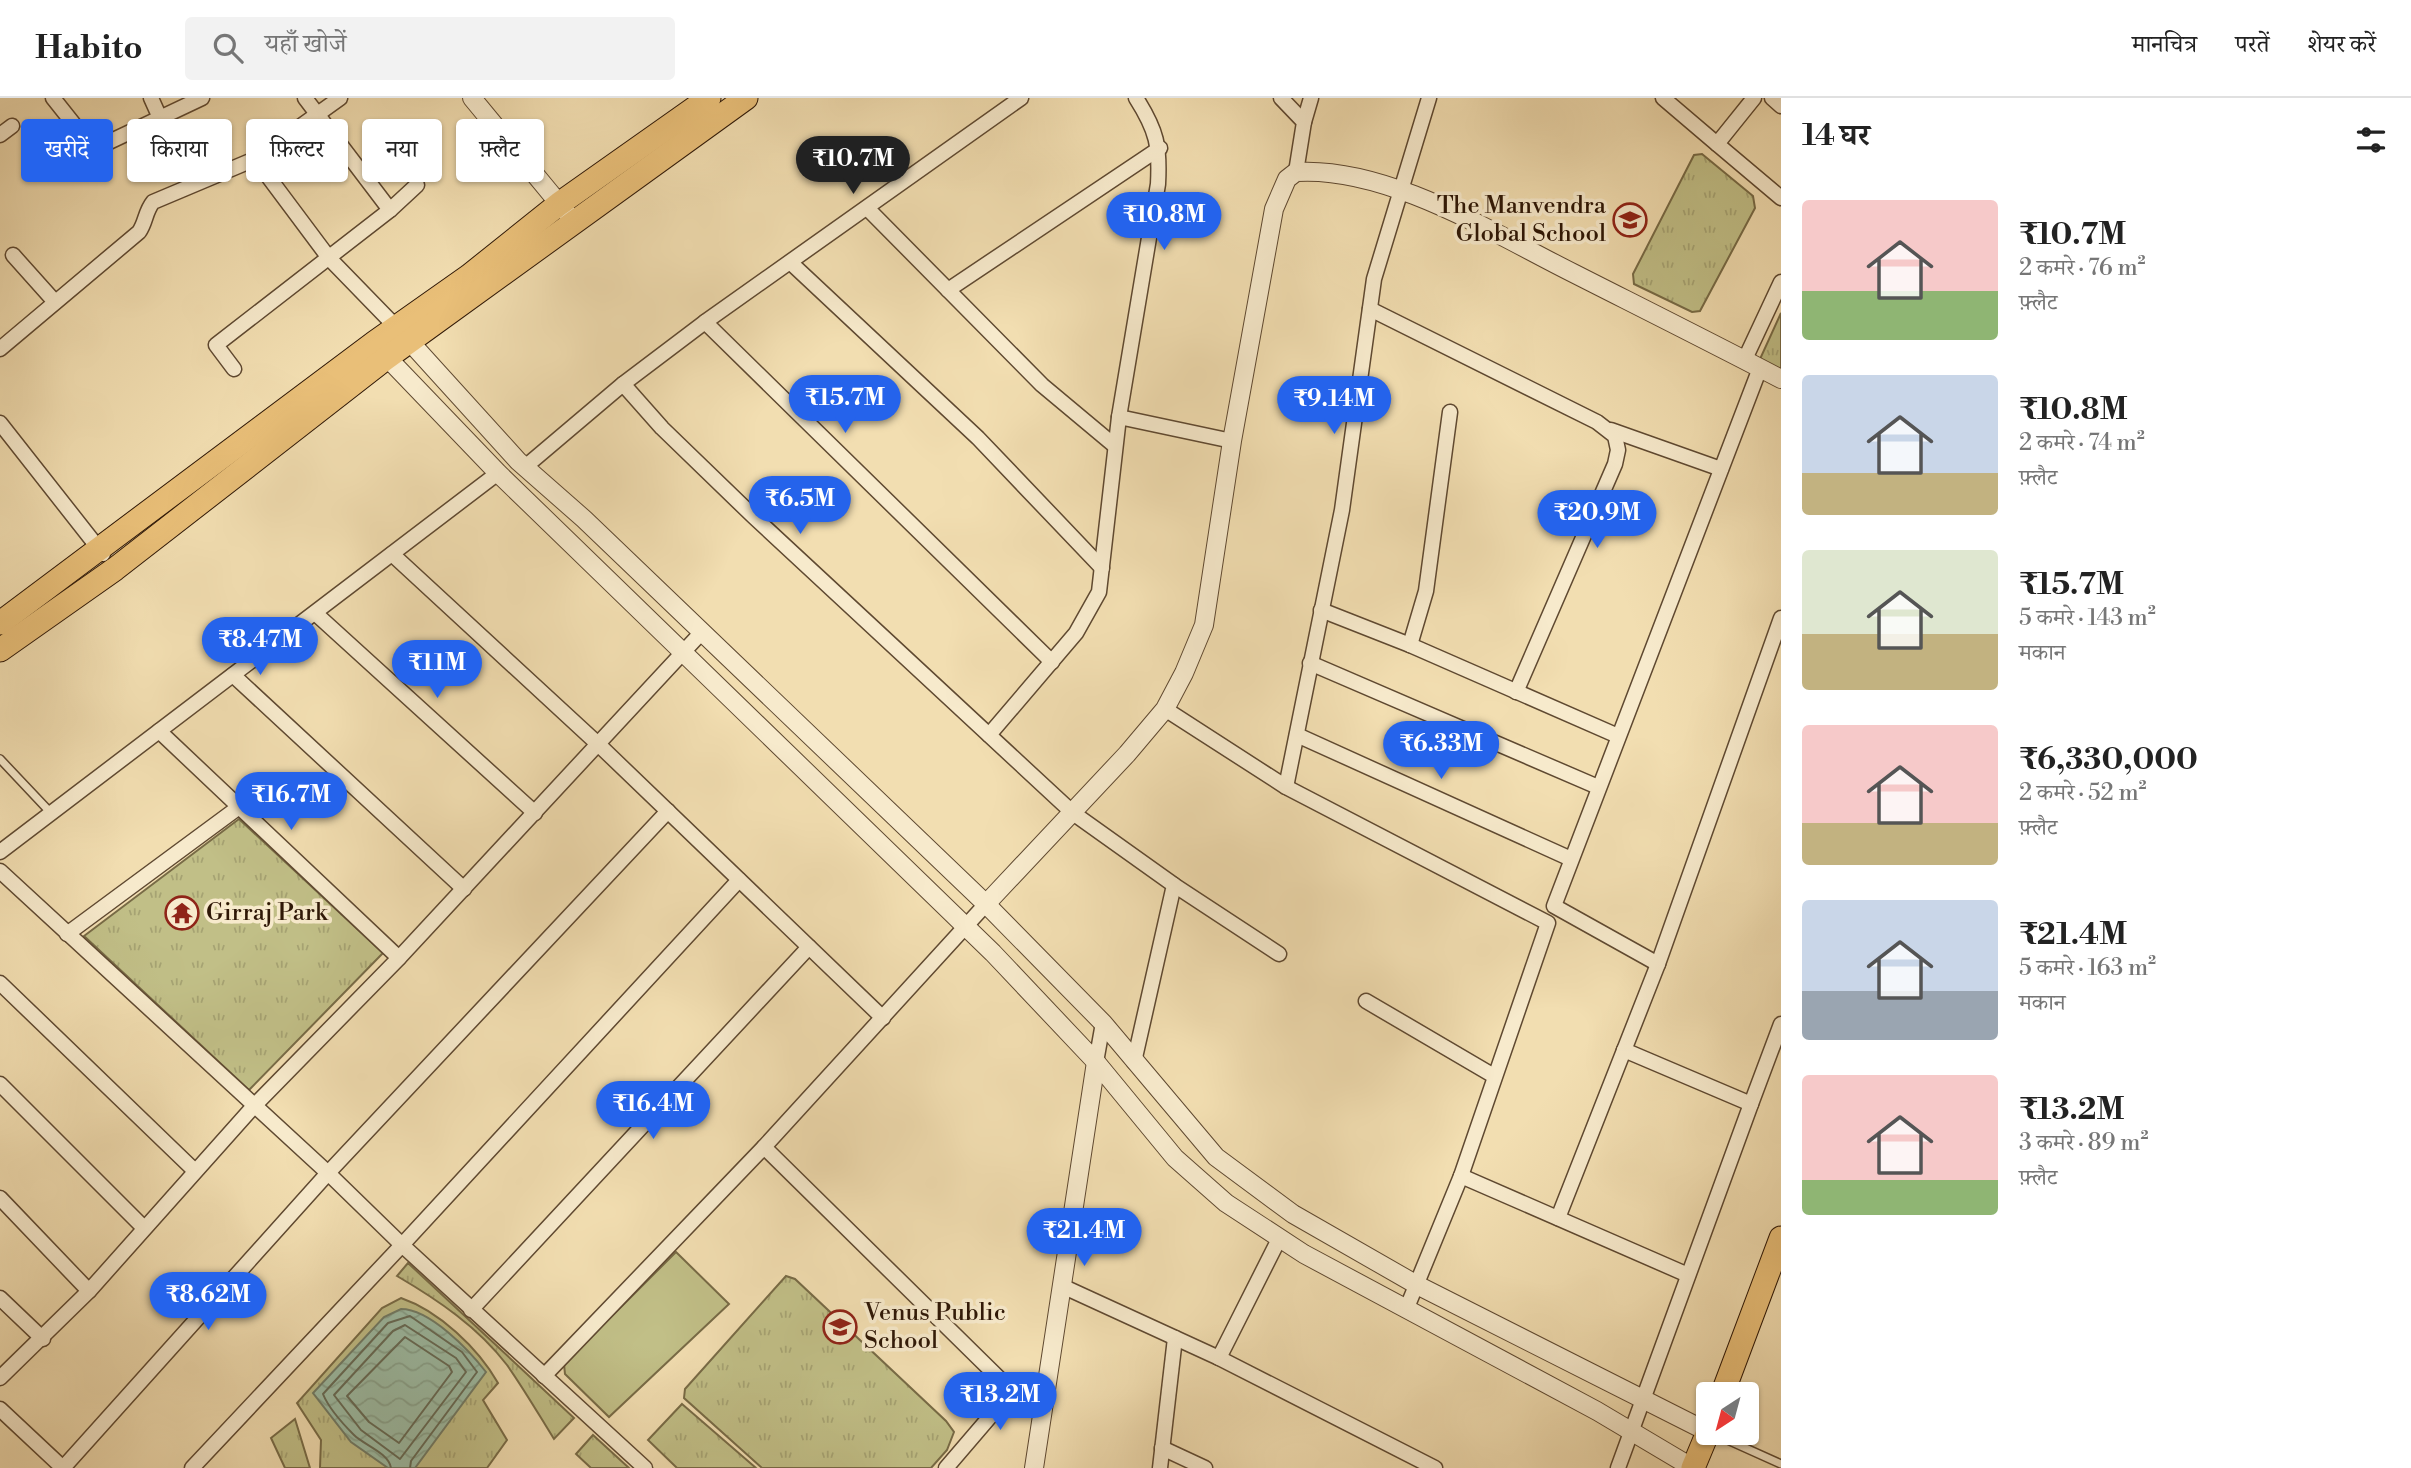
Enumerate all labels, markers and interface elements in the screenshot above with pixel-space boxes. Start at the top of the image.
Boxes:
search box [185,17,675,80]
text: Habito [35,28,143,69]
text: यहाँ खोजें [265,28,346,60]
icon: search [209,29,247,67]
text: मानचित्र [2132,30,2197,60]
text: परतें [2235,30,2269,60]
text: शेयर करें [2307,30,2376,60]
text: 14 घर [1802,117,1870,155]
chip: खरीदें [21,119,113,182]
chip: किराया [127,119,232,182]
chip: फ़िल्टर [246,119,348,182]
chip: नया [362,119,442,182]
chip: फ़्लैट [456,119,544,182]
icon: filters [2352,121,2390,159]
pin: ₹10.7M [796,136,910,196]
text: ₹10.7M [812,145,894,173]
place label: The Manvendra Global School [1437,191,1607,249]
pin: ₹10.8M [1107,192,1221,252]
text: ₹10.8M [1122,201,1206,229]
school or university icon: The Manvendra Global School [1611,201,1649,239]
text: ₹10.7M [2019,216,2126,254]
icon: home [1858,228,1942,312]
text: 2 कमरे · 76 m² [2019,254,2146,282]
text: फ़्लैट [2019,289,2057,317]
pin: ₹15.7M [788,376,902,435]
pin: ₹9.14M [1277,376,1391,436]
text: ₹15.7M [805,384,885,412]
text: ₹9.14M [1293,385,1375,413]
text: ₹10.8M [2019,391,2128,429]
icon: home [1858,403,1942,487]
text: 2 कमरे · 74 m² [2019,429,2145,457]
text: फ़्लैट [2019,464,2057,492]
pin: ₹6.5M [751,476,849,536]
text: ₹6.5M [765,485,835,513]
pin: ₹20.9M [1540,490,1654,550]
text: ₹20.9M [1553,499,1641,527]
text: ₹15.7M [2019,566,2124,604]
icon: home [1858,578,1942,662]
text: 5 कमरे · 143 m² [2019,604,2156,632]
pin: ₹8.47M [203,618,317,677]
text: ₹8.47M [218,626,302,654]
text: मकान [2019,639,2066,667]
pin: ₹11M [396,640,478,700]
text: ₹11M [408,649,466,677]
pin: ₹6.33M [1384,722,1498,781]
text: ₹6.33M [1399,730,1483,758]
text: ₹6,330,000 [2019,741,2198,779]
icon: home [1858,753,1942,837]
pin: ₹16.7M [234,772,348,832]
text: 2 कमरे · 52 m² [2019,779,2147,807]
text: ₹16.7M [251,781,331,809]
text: फ़्लैट [2019,814,2057,842]
temple icon: Girraj Park [163,894,201,932]
place label: Girraj Park [206,898,329,928]
text: ₹21.4M [2019,916,2127,954]
icon: home [1858,928,1942,1012]
text: 5 कमरे · 163 m² [2019,954,2156,982]
text: मकान [2019,989,2066,1017]
pin: ₹16.4M [596,1082,710,1141]
text: ₹16.4M [612,1090,694,1118]
text: ₹13.2M [2019,1091,2124,1129]
icon: home [1858,1103,1942,1187]
text: 3 कमरे · 89 m² [2019,1129,2148,1157]
text: फ़्लैट [2019,1164,2057,1192]
pin: ₹21.4M [1027,1208,1141,1268]
text: ₹21.4M [1043,1217,1125,1245]
pin: ₹8.62M [151,1272,265,1332]
text: ₹8.62M [165,1281,251,1309]
place label: Venus Public School [863,1298,1006,1356]
school or university icon: Venus Public School [821,1308,859,1346]
pin: ₹13.2M [943,1372,1057,1432]
text: ₹13.2M [960,1381,1040,1409]
north arrow [1696,1382,1759,1446]
map controls [1696,1382,1759,1445]

